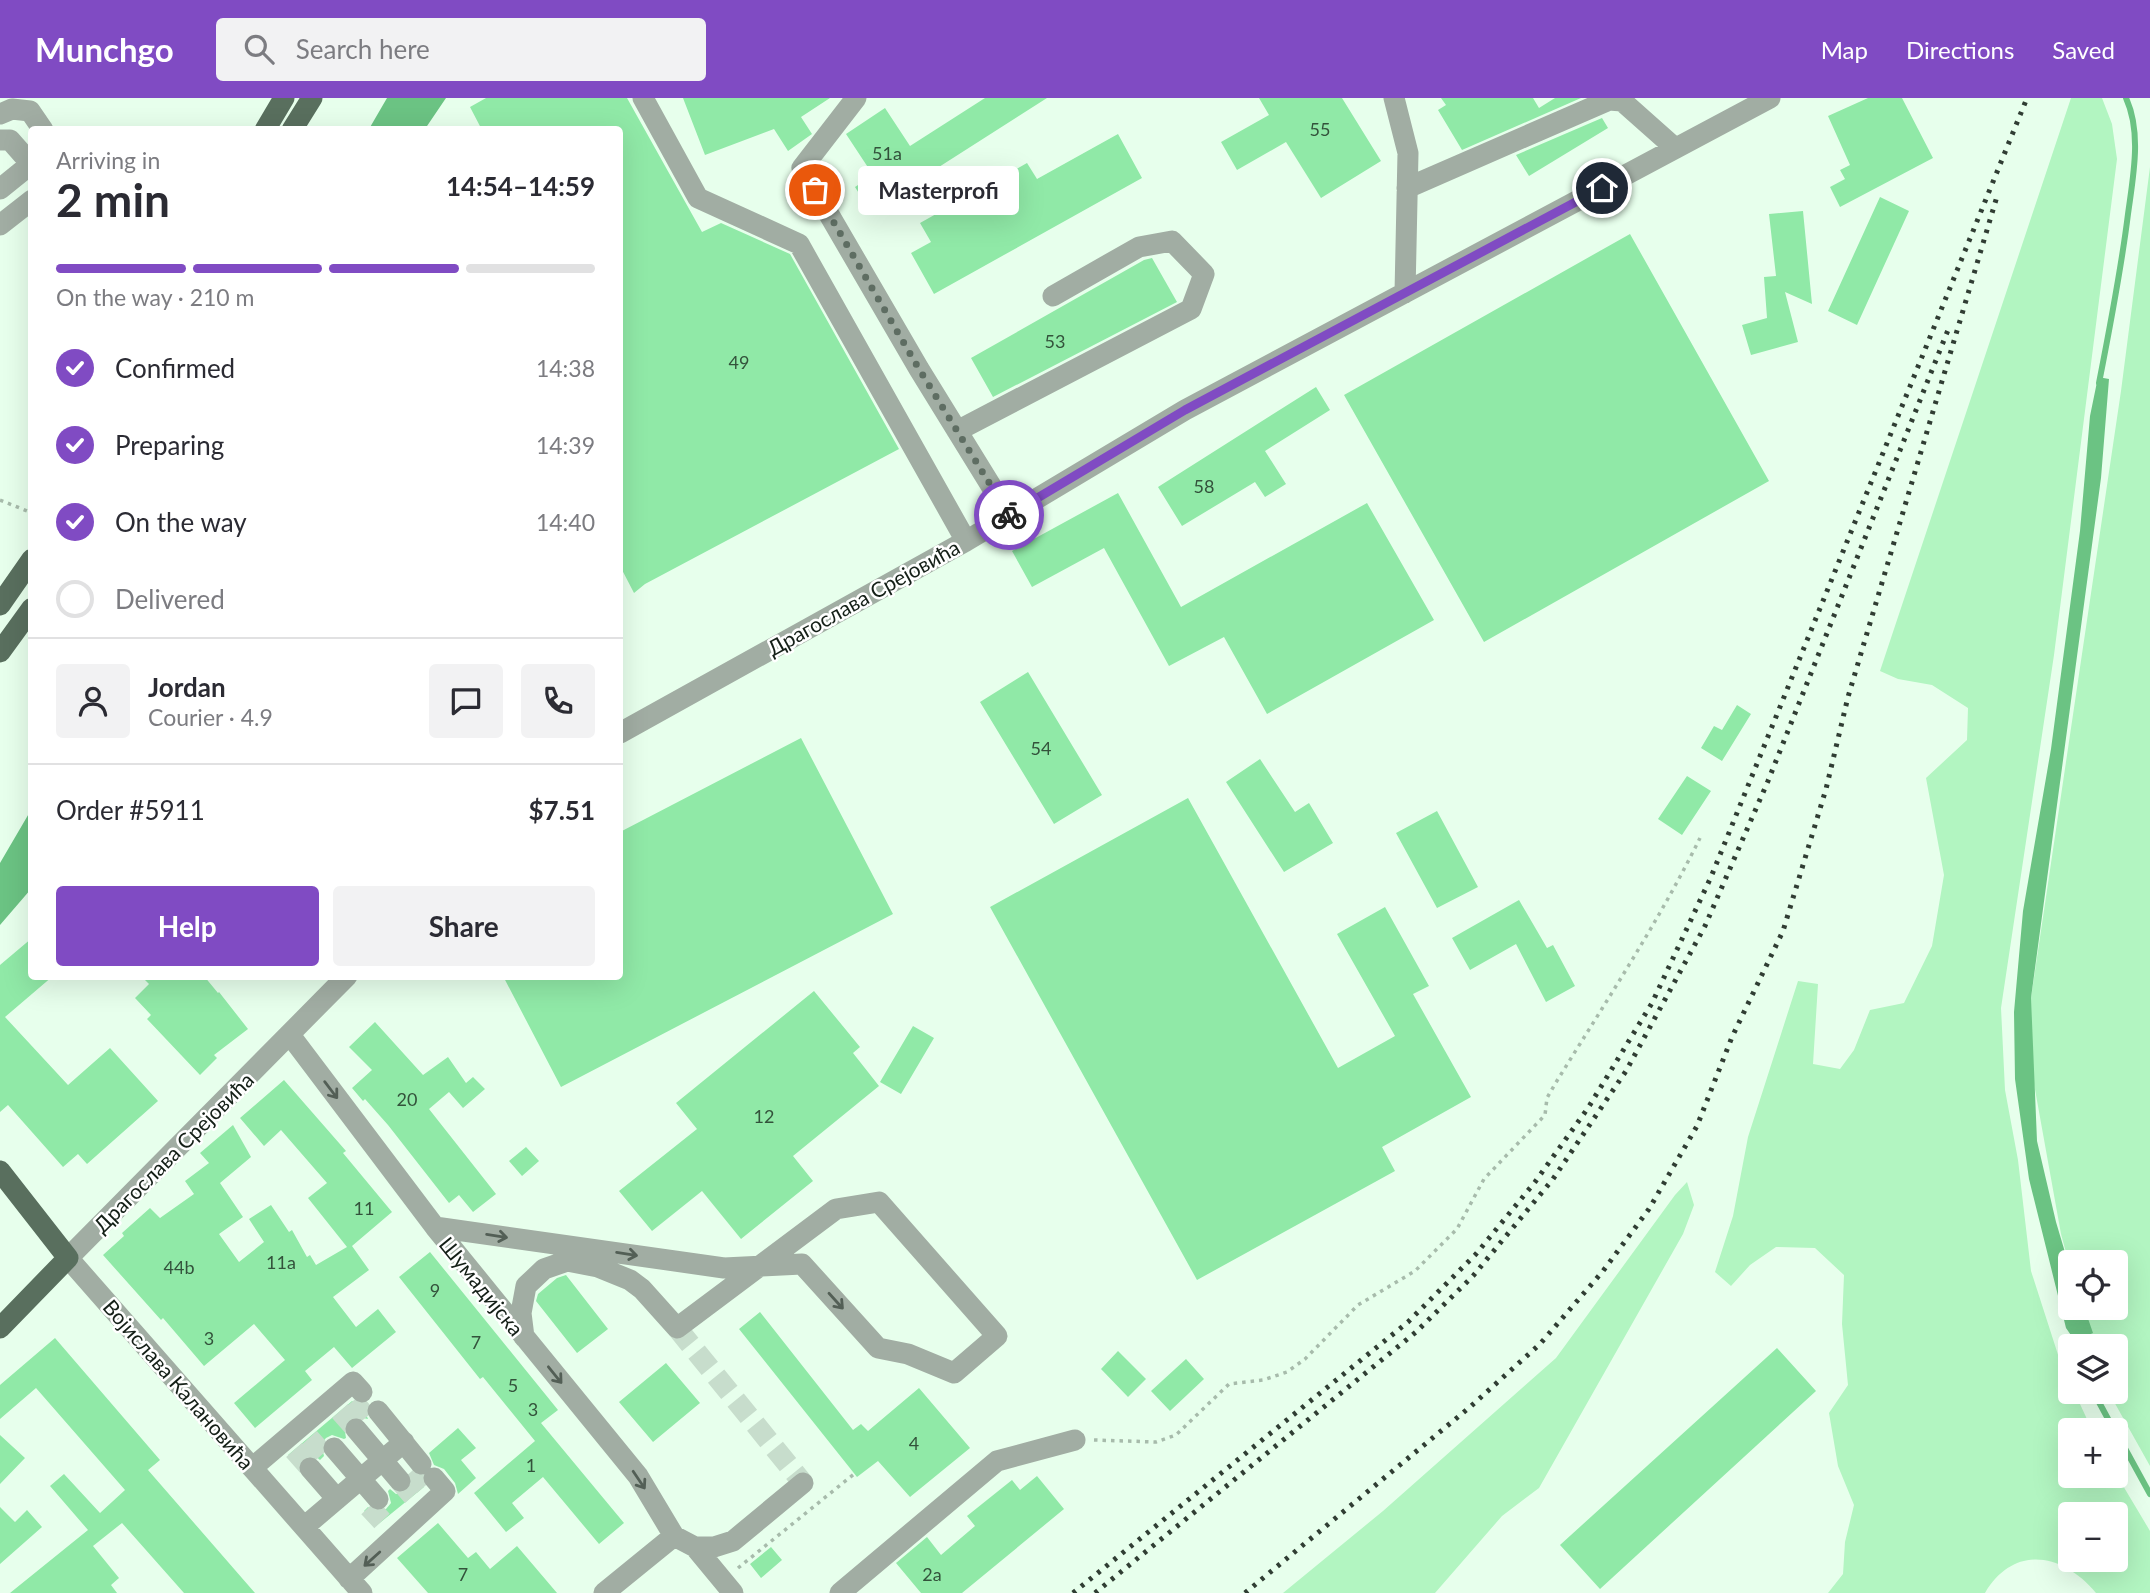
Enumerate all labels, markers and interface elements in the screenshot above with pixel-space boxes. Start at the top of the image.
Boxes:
search box [216,18,706,81]
text: Munchgo [35,29,174,69]
icon: search [240,30,278,68]
text: Search here [296,33,430,65]
text: Map [1821,35,1868,64]
text: Directions [1906,35,2014,64]
text: Saved [2052,35,2115,64]
house number: 55 [1310,118,1330,140]
house number: 51a [872,142,902,164]
text: Arriving in [56,146,160,174]
pin [1572,158,1632,218]
pin [785,160,845,220]
callout: Masterprofi [857,166,1018,214]
icon: home [1583,169,1621,207]
text: 14:54–14:59 [446,170,595,202]
icon: bag [796,171,834,209]
text: 2 min [56,172,170,227]
text: Masterprofi [878,176,999,204]
text: On the way · 210 m [56,283,255,311]
house number: 53 [1045,330,1065,352]
icon: check [56,349,94,387]
house number: 49 [729,351,749,373]
text: Confirmed [115,352,235,384]
text: 14:38 [536,354,595,382]
icon: check [56,426,94,464]
text: Preparing [115,429,224,461]
text: 14:39 [536,431,595,459]
house number: 58 [1194,475,1214,497]
courier [974,480,1044,550]
icon: bike [990,496,1028,534]
icon: check [56,503,94,541]
text: On the way [115,506,247,538]
text: 14:40 [536,508,595,536]
street label: Драгослава Срејовића [762,534,964,660]
text: Delivered [115,583,225,615]
button: person [56,664,130,738]
button: chat [429,664,503,738]
button: phone [521,664,595,738]
text: Jordan [148,671,226,703]
text: Courier · 4.9 [148,703,273,731]
house number: 54 [1031,737,1051,759]
text: Order #5911 [56,794,205,826]
text: $7.51 [529,794,595,826]
button: Help [56,886,319,966]
button: Share [333,886,595,966]
street label: Драгослава Срејовића [88,1067,258,1237]
one-way arrow [323,1080,338,1098]
house number: 20 [397,1088,417,1110]
house number: 12 [754,1105,774,1127]
house number: 11 [354,1197,374,1219]
one-way arrow [485,1230,508,1243]
street label: Шумадијска [435,1232,529,1340]
one-way arrow [615,1248,638,1261]
map controls [2058,1250,2128,1572]
button: locate [2058,1250,2128,1320]
house number: 11a [266,1251,296,1273]
house number: 44b [164,1256,194,1278]
house number: 9 [430,1279,440,1301]
one-way arrow [828,1292,845,1309]
street label: Војислава Калановића [98,1294,260,1474]
house number: 3 [204,1327,214,1349]
house number: 7 [471,1331,481,1353]
button: layers [2058,1334,2128,1404]
one-way arrow [547,1365,562,1383]
house number: 5 [508,1374,518,1396]
house number: 3 [528,1398,538,1420]
button: + [2058,1418,2128,1488]
house number: 4 [909,1432,919,1454]
house number: 1 [526,1454,536,1476]
one-way arrow [632,1470,647,1489]
button: − [2058,1502,2128,1572]
one-way arrow [364,1550,381,1567]
house number: 7 [458,1563,468,1585]
house number: 2a [922,1563,942,1585]

